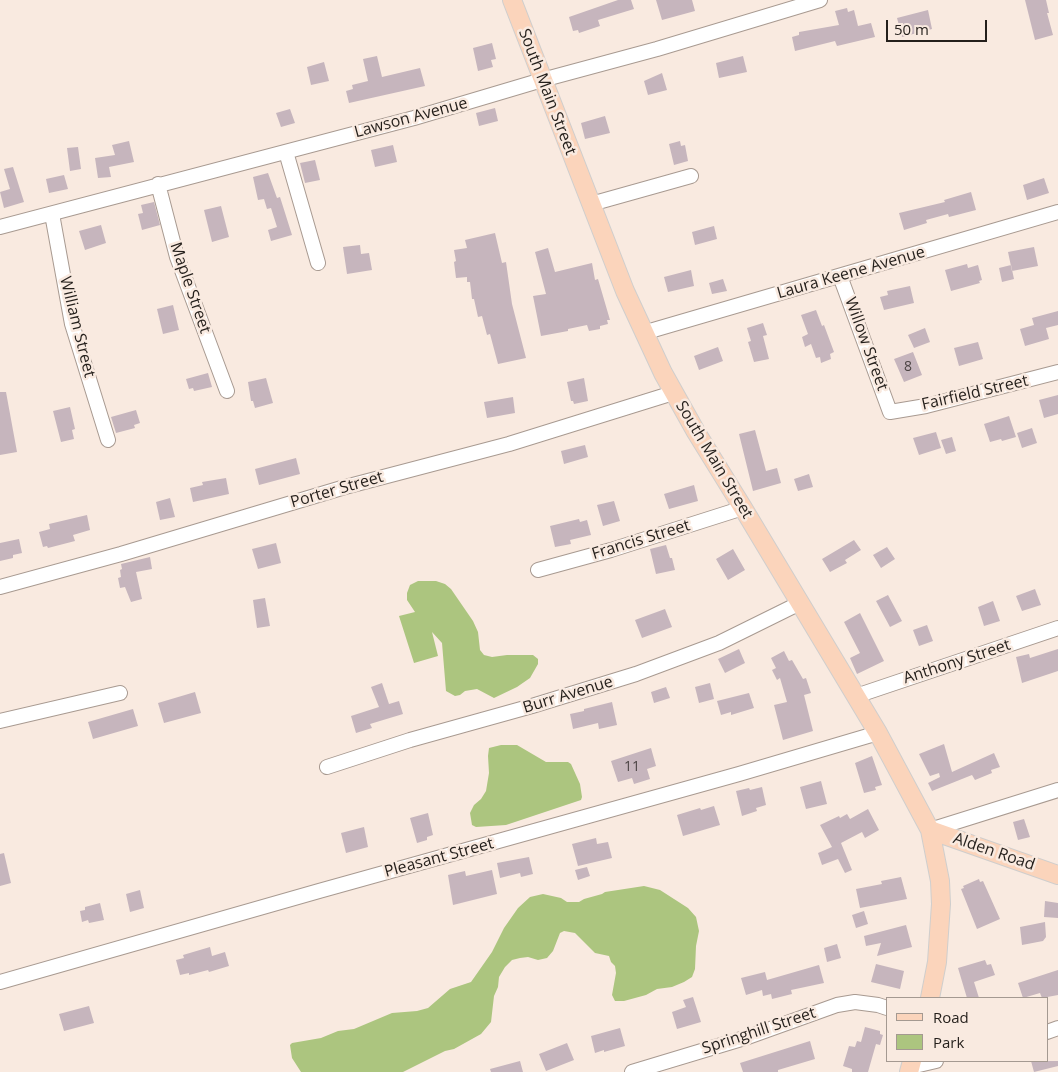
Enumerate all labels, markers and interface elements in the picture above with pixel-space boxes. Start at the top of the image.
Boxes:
scale bar [888,10,989,42]
text: 50 m [894,19,929,39]
street label: South Main Street [514,26,580,158]
street label: Lawson Avenue [352,94,470,142]
street label: Maple Street [165,240,215,336]
street label: Laura Keene Avenue [775,243,927,303]
street label: William Street [55,274,99,380]
street label: Willow Street [840,295,892,393]
house number: 8 [904,359,912,375]
street label: Fairfield Street [920,371,1030,415]
street label: South Main Street [671,398,757,522]
street label: Porter Street [288,468,386,512]
street label: Francis Street [590,516,692,564]
street label: Anthony Street [901,636,1013,688]
street label: Burr Avenue [521,672,615,718]
house number: 11 [624,759,640,775]
street label: Alden Road [951,829,1037,875]
street label: Pleasant Street [382,834,496,882]
legend [886,997,1048,1062]
street label: Springhill Street [700,1004,818,1058]
text: Road [933,1007,969,1027]
text: Park [933,1032,964,1052]

